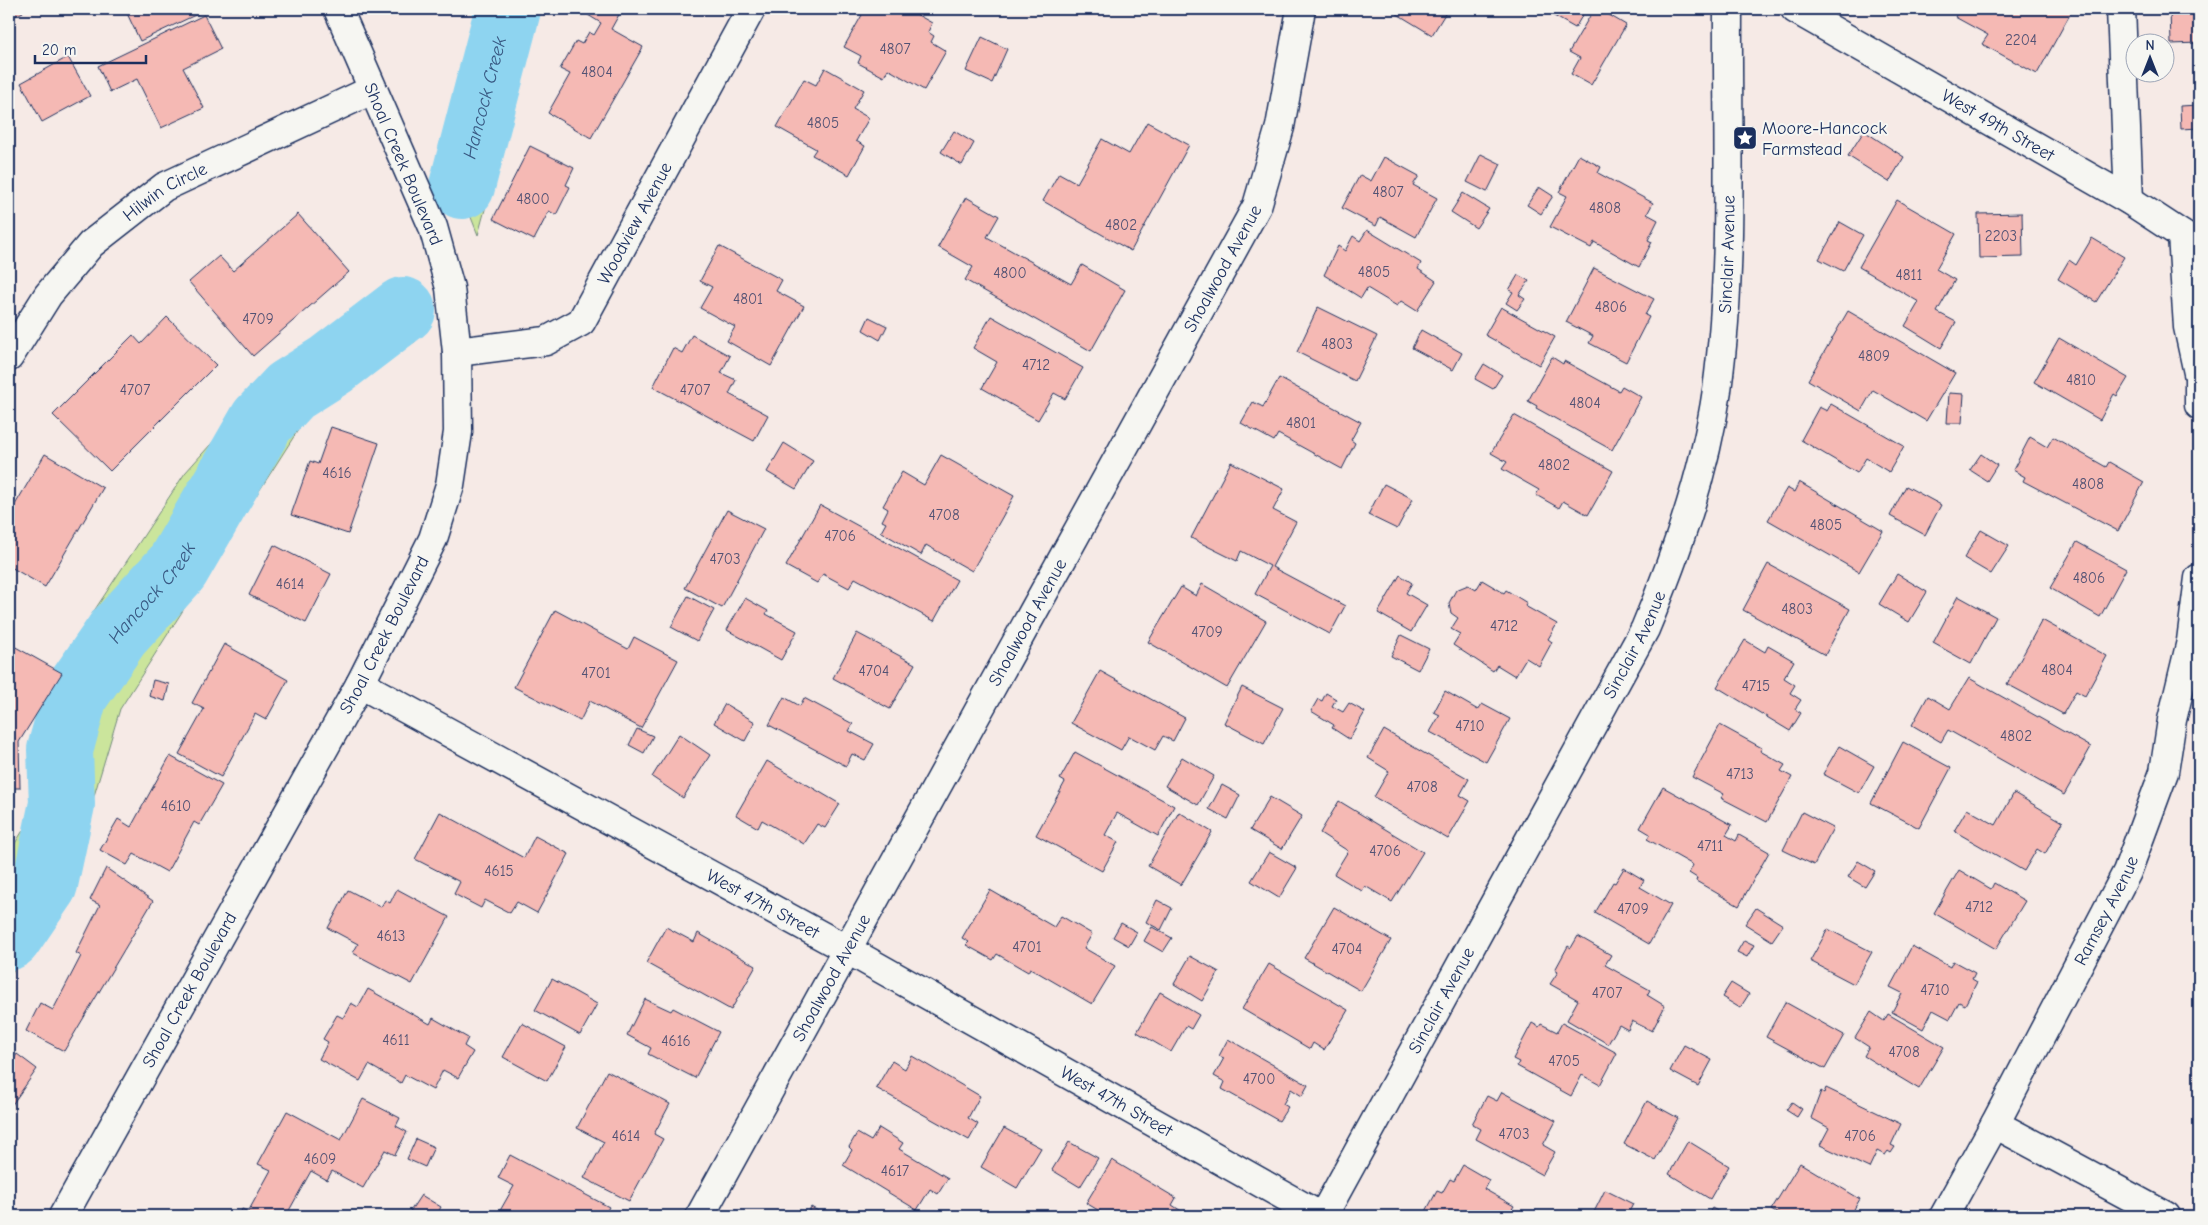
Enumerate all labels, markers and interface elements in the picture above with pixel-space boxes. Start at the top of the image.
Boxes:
house number: 2204 [2005,31,2037,49]
scale bar [35,32,146,64]
north arrow [2126,32,2176,82]
water label: Hancock Creek [459,34,511,161]
text: N [2145,37,2155,54]
house number: 4807 [879,40,911,58]
text: 20 m [42,41,76,59]
house number: 4804 [581,63,613,81]
street label: Shoal Creek Boulevard [359,80,447,248]
street label: West 49th Street [1938,85,2059,166]
house number: 4805 [807,114,839,132]
place label: Moore-Hancock Farmstead [1762,118,1887,160]
place icon: Moore-Hancock Farmstead [1732,125,1758,151]
street label: Hilwin Circle [119,158,210,226]
street label: Woodview Avenue [593,158,676,288]
house number: 4807 [1372,183,1404,201]
house number: 4800 [516,190,550,208]
street label: Sinclair Avenue [1714,195,1739,314]
house number: 4808 [1589,199,1621,217]
street label: Shoalwood Avenue [1179,201,1266,336]
house number: 4802 [1105,216,1137,234]
house number: 2203 [1985,227,2017,245]
house number: 4805 [1358,263,1390,281]
house number: 4800 [993,264,1027,282]
house number: 4811 [1896,266,1922,284]
house number: 4801 [733,290,763,308]
house number: 4806 [1595,298,1627,316]
house number: 4709 [242,310,274,328]
house number: 4803 [1321,335,1353,353]
house number: 4809 [1858,347,1890,365]
house number: 4712 [1022,356,1050,374]
house number: 4810 [2066,371,2096,389]
house number: 4707 [120,381,150,399]
house number: 4707 [680,381,710,399]
house number: 4804 [1569,394,1601,412]
house number: 4801 [1286,414,1316,432]
house number: 4802 [1538,456,1570,474]
house number: 4616 [322,464,352,482]
house number: 4808 [2072,475,2104,493]
house number: 4708 [928,506,960,524]
house number: 4805 [1810,516,1842,534]
house number: 4706 [824,527,856,545]
water label: Hancock Creek [103,538,201,647]
house number: 4703 [709,550,741,568]
street label: Shoal Creek Boulevard [335,552,433,718]
street label: Shoalwood Avenue [984,555,1071,690]
house number: 4806 [2073,569,2105,587]
house number: 4614 [276,575,304,593]
street label: Sinclair Avenue [1598,588,1670,702]
house number: 4803 [1781,600,1813,618]
house number: 4712 [1490,617,1518,635]
house number: 4709 [1191,623,1223,641]
house number: 4804 [2041,661,2073,679]
house number: 4704 [859,662,889,680]
house number: 4701 [581,664,611,682]
house number: 4715 [1742,677,1770,695]
house number: 4710 [1455,717,1485,735]
house number: 4802 [2000,727,2032,745]
house number: 4713 [1726,765,1754,783]
house number: 4708 [1406,778,1438,796]
house number: 4610 [161,797,191,815]
house number: 4711 [1697,837,1723,855]
house number: 4706 [1369,842,1401,860]
street label: Ramsey Avenue [2070,853,2143,969]
house number: 4615 [484,862,514,880]
street label: West 47th Street [703,865,824,943]
house number: 4712 [1965,898,1993,916]
house number: 4709 [1617,900,1649,918]
street label: Shoal Creek Boulevard [138,909,241,1071]
street label: Shoalwood Avenue [788,910,875,1045]
house number: 4613 [377,927,405,945]
house number: 4701 [1012,938,1042,956]
house number: 4704 [1332,940,1362,958]
street label: Sinclair Avenue [1404,944,1479,1057]
house number: 4710 [1920,981,1950,999]
house number: 4707 [1592,984,1622,1002]
house number: 4611 [382,1031,410,1049]
house number: 4616 [661,1032,691,1050]
house number: 4708 [1888,1043,1920,1061]
house number: 4705 [1548,1052,1580,1070]
street label: West 47th Street [1057,1061,1177,1142]
house number: 4700 [1243,1070,1275,1088]
house number: 4703 [1498,1125,1530,1143]
house number: 4614 [612,1127,640,1145]
house number: 4706 [1844,1127,1876,1145]
house number: 4609 [304,1150,336,1168]
house number: 4617 [881,1162,909,1180]

